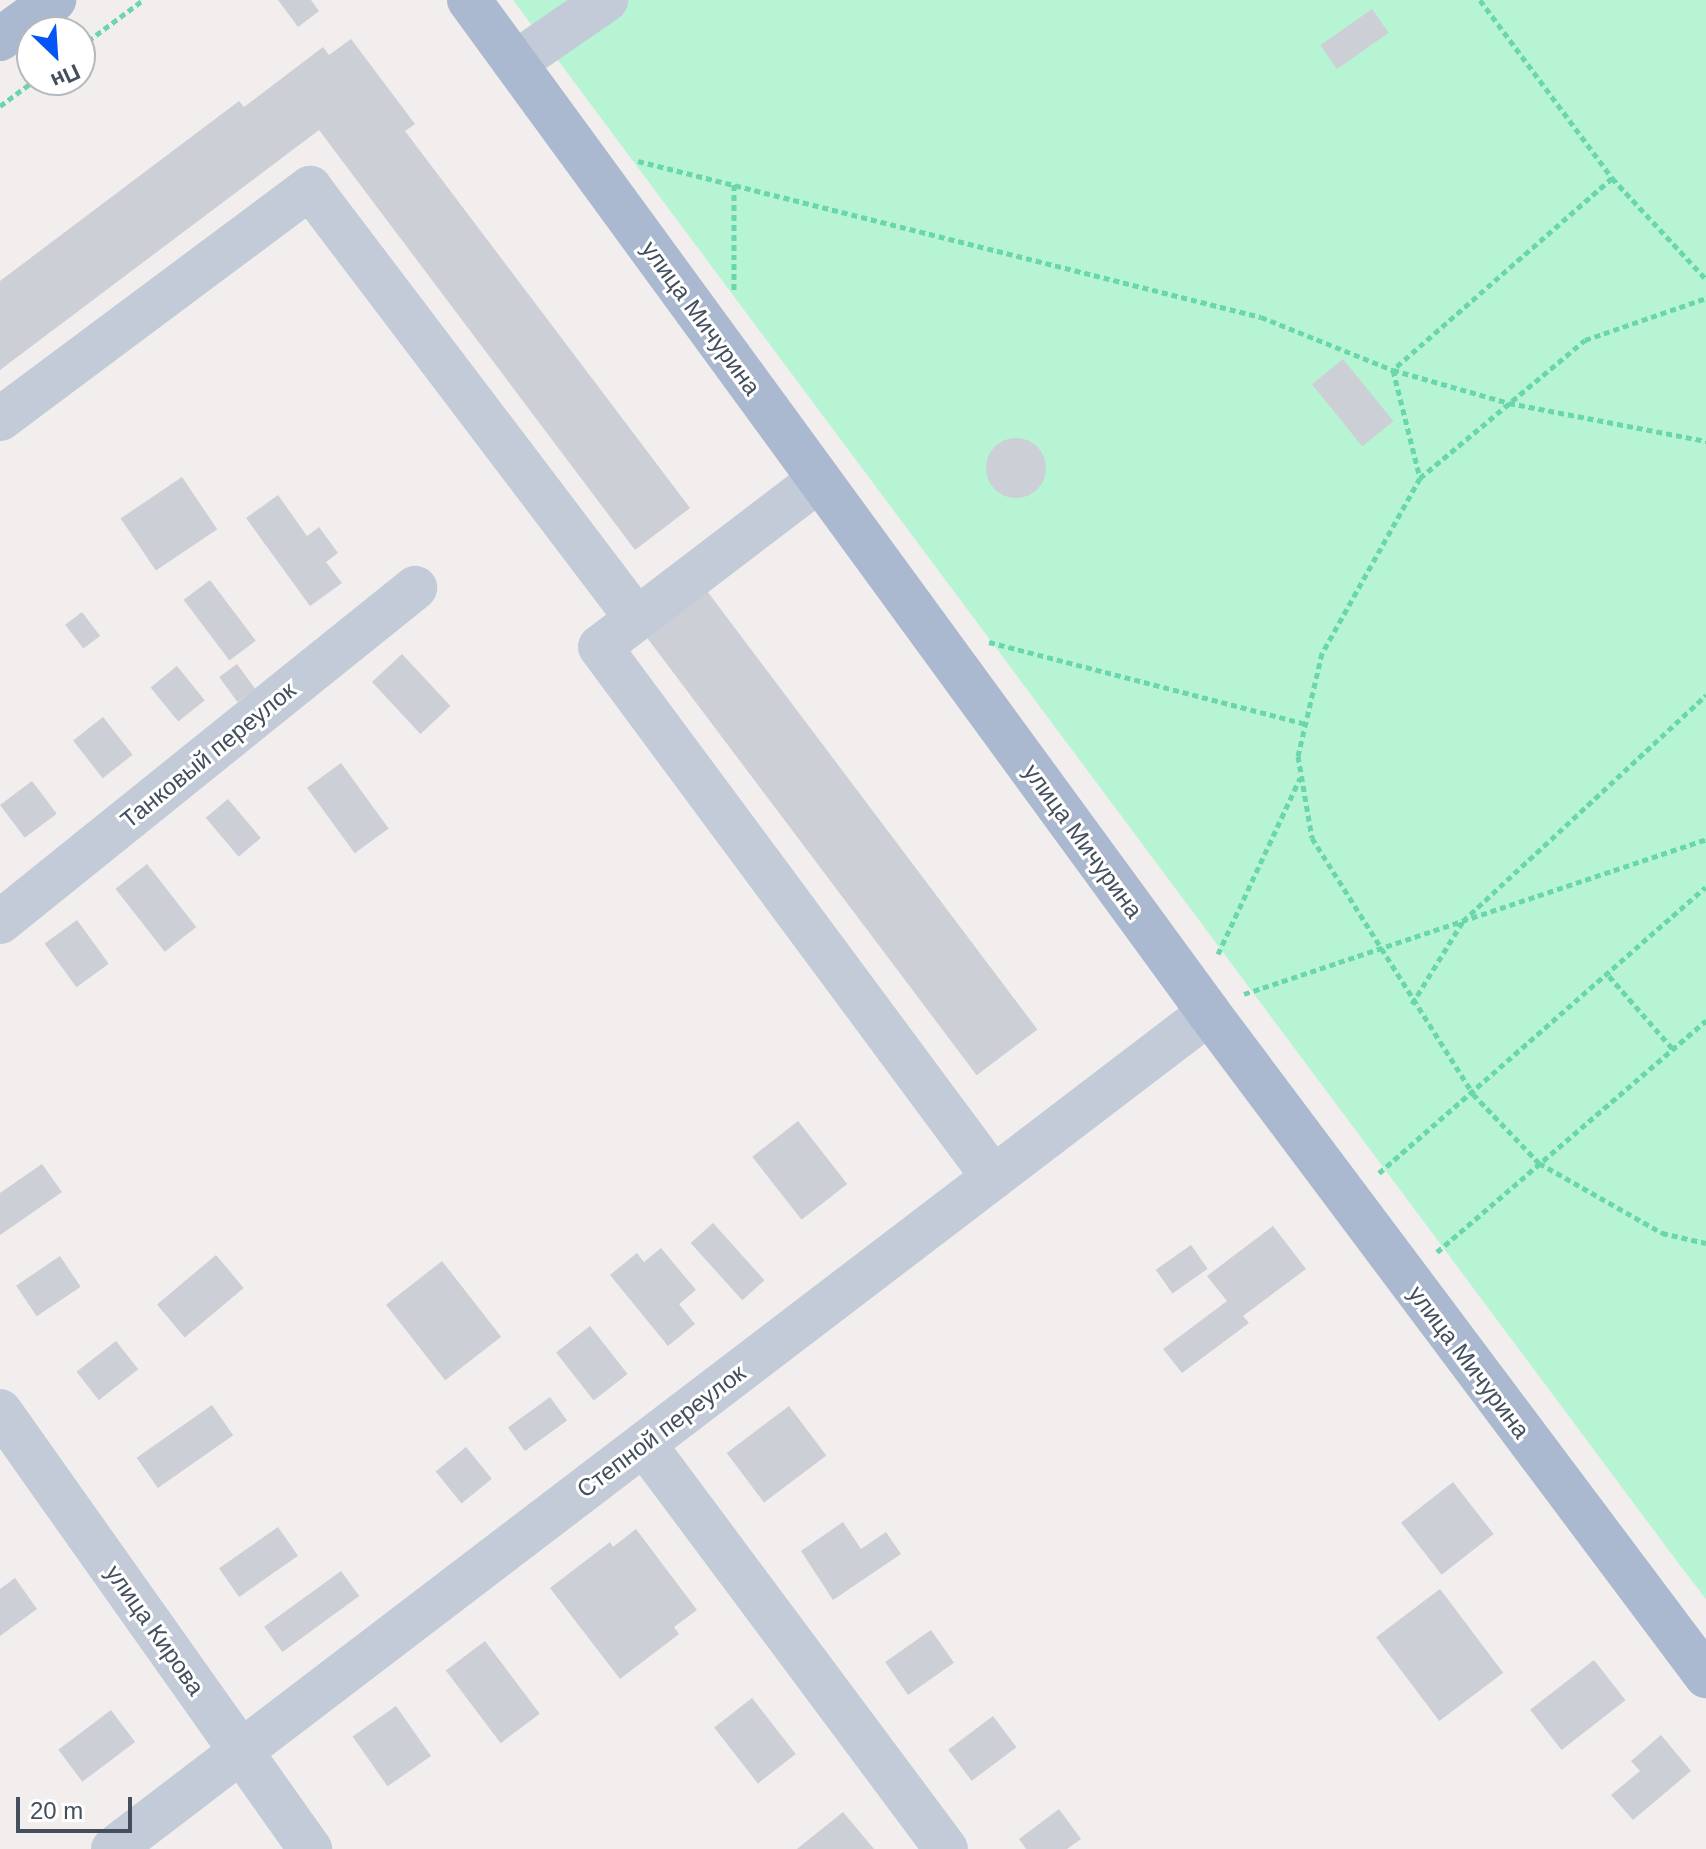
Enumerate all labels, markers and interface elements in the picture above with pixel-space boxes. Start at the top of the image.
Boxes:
north arrow [16,16,96,96]
text: Пн [47,59,84,94]
street label: улица Мичурина [635,235,767,401]
street label: Танковый переулок [115,676,301,834]
street label: улица Мичурина [1017,758,1149,924]
street label: улица Мичурина [1402,1280,1536,1444]
street label: Степной переулок [571,1358,751,1504]
street label: улица Кирова [99,1559,211,1701]
scale bar [20,1781,136,1831]
text: 20 m [30,1797,83,1824]

